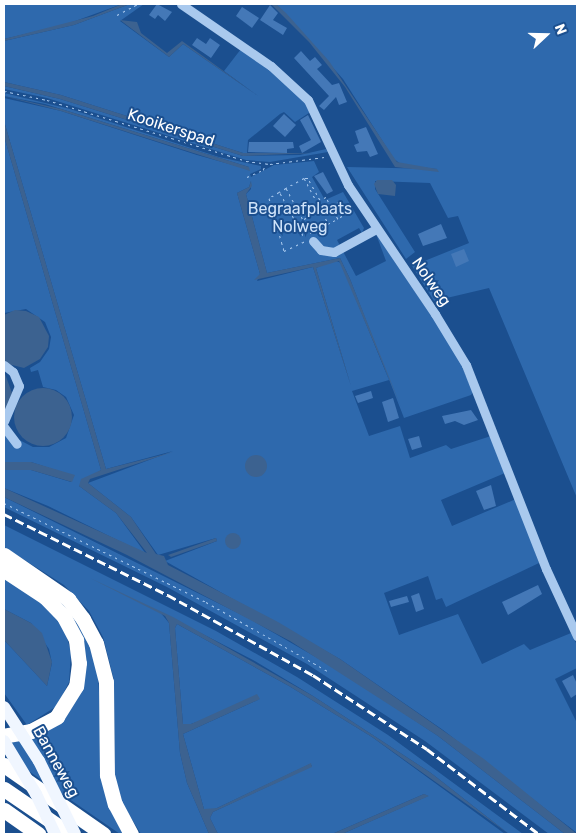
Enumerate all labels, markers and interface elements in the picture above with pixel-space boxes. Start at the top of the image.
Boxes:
north arrow [521,10,571,60]
text: N [551,22,570,37]
street label: Kooikerspad [125,105,217,151]
park label: Begraafplaats Nolweg [248,199,352,237]
street label: Nolweg [407,254,455,310]
street label: Banneweg [29,723,83,801]

